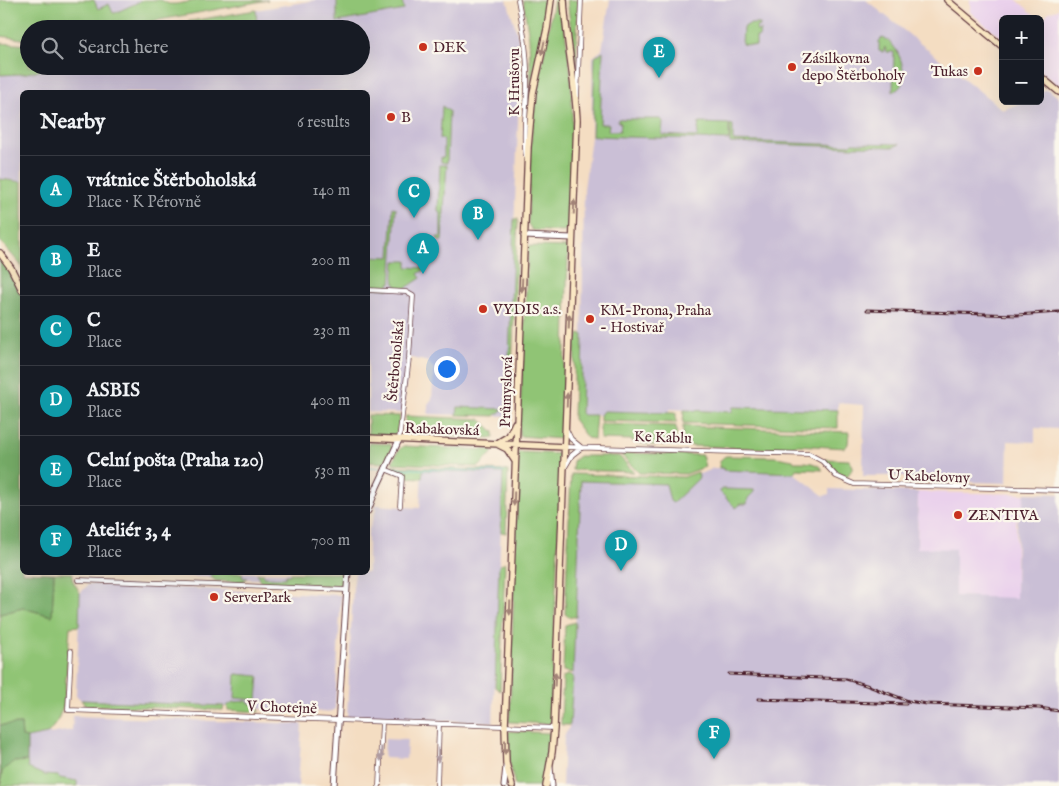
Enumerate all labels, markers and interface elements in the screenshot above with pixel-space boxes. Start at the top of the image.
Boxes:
map controls [999,15,1044,105]
button: + [999,15,1044,60]
search box [20,20,370,75]
icon: search [38,34,66,62]
text: Search here [78,36,169,60]
pin: E [643,37,675,78]
place label: DEK [433,38,466,57]
marker: DEK [417,41,429,53]
one-way arrow [539,41,547,56]
street label: K Hrušovu [505,48,524,116]
place label: Zásilkovna depo Štěrboholy [802,49,906,85]
button: − [999,60,1044,105]
marker: Zásilkovna depo Štěrboholy [786,61,798,73]
place label: Tukas [931,62,968,81]
marker: Tukas [972,65,984,77]
place label: B [401,108,411,127]
text: Nearby [40,109,105,136]
marker: B [385,111,397,123]
text: 6 results [297,113,350,133]
text: vrátnice Štěrboholská [87,169,256,193]
pin: C [398,177,430,218]
text: A [51,181,61,201]
text: 140 m [312,181,350,201]
text: Place · K Pérovně [87,193,201,213]
pin: B [462,199,494,240]
one-way arrow [570,199,578,215]
pin: A [407,233,439,274]
text: E [87,239,100,263]
text: B [51,251,61,271]
text: 200 m [311,251,350,271]
text: Place [87,263,122,283]
one-way arrow [518,277,526,293]
place label: VYDIS a.s. [492,300,561,319]
place label: KM-Prona, Praha - Hostivař [600,301,712,337]
marker: VYDIS a.s. [477,303,489,315]
text: C [87,309,101,333]
one-way arrow [566,313,574,329]
marker: KM-Prona, Praha - Hostivař [584,313,596,325]
street label: Štěrboholská [382,319,409,402]
text: C [50,321,62,341]
text: 230 m [313,321,350,341]
text: Place [87,333,122,353]
your location [434,356,460,382]
street label: Průmyslová [496,356,517,428]
text: ASBIS [87,379,140,403]
text: D [50,391,62,411]
text: 400 m [311,391,350,411]
one-way arrow [563,391,571,407]
text: Place [87,403,122,423]
street label: Rabakovská [404,419,480,440]
street label: Ke Kablu [634,427,693,448]
text: Celní pošta (Praha 120) [87,449,264,473]
text: E [50,461,62,481]
text: 530 m [315,461,350,481]
street label: U Kabelovny [888,466,971,487]
text: Place [87,473,122,493]
one-way arrow [510,491,518,507]
place label: ZENTIVA [968,506,1039,525]
marker: ZENTIVA [952,509,964,521]
text: Ateliér 3, 4 [87,519,171,543]
pin: D [605,530,637,571]
text: F [51,531,61,551]
text: 700 m [311,531,350,551]
text: Place [87,543,122,563]
place label: ServerPark [224,588,292,607]
marker: ServerPark [208,591,220,603]
one-way arrow [505,600,513,616]
one-way arrow [552,671,560,687]
street label: V Chotejně [246,697,318,718]
pin: F [698,718,730,759]
one-way arrow [501,740,509,756]
one-way arrow [376,746,384,762]
one-way arrow [434,747,442,763]

